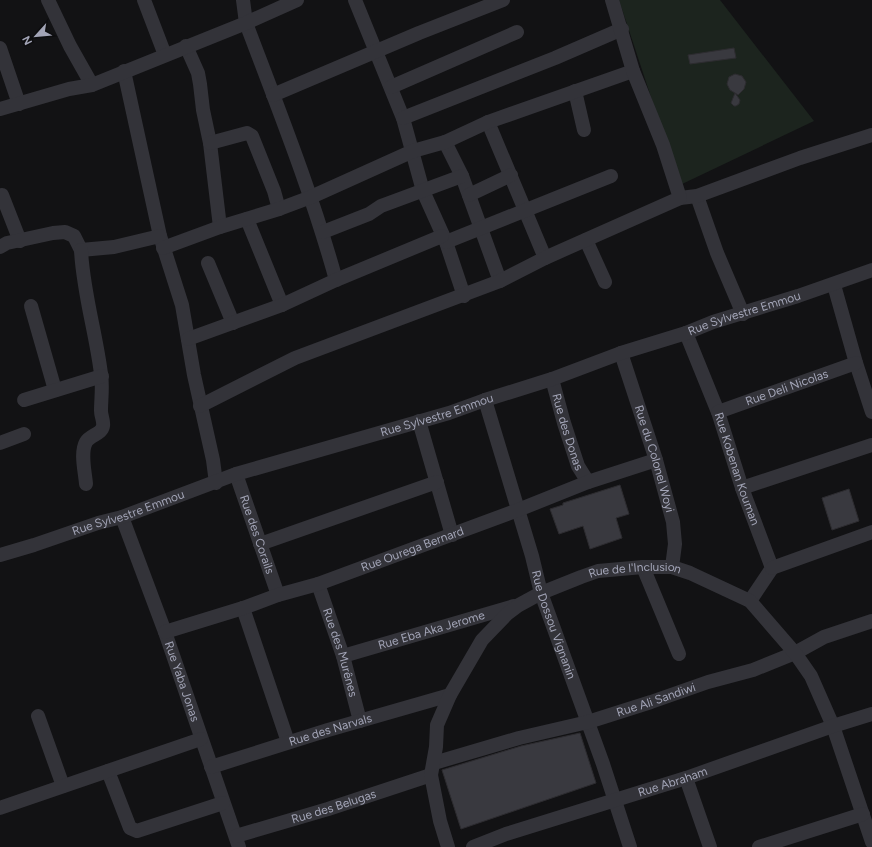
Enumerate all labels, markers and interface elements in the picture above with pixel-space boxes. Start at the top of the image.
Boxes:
north arrow [16,16,56,56]
text: N [20,34,35,47]
street label: Rue Sylvestre Emmou [686,289,802,338]
street label: Rue Deli Nicolas [744,366,830,409]
street label: Rue Sylvestre Emmou [379,391,495,439]
street label: Rue des Donas [549,392,586,473]
street label: Rue du Colonel Woyi [632,403,677,514]
street label: Rue Kobenan Kouman [712,411,762,527]
street label: Rue Sylvestre Emmou [70,487,186,538]
street label: Rue des Corails [237,493,277,576]
street label: Rue Ourega Bernard [359,524,466,574]
street label: Rue de l'Inclusion [586,560,683,581]
street label: Rue Dossou Vignanin [529,569,579,681]
street label: Rue des Murênes [320,606,360,699]
street label: Rue Eba Aka Jerome [376,608,487,652]
street label: Rue Yaba Jonas [162,639,202,724]
street label: Rue Ali Sandiwi [615,680,697,720]
street label: Rue des Narvals [287,711,374,749]
street label: Rue Abraham [636,764,709,800]
street label: Rue des Belugas [290,787,378,826]

